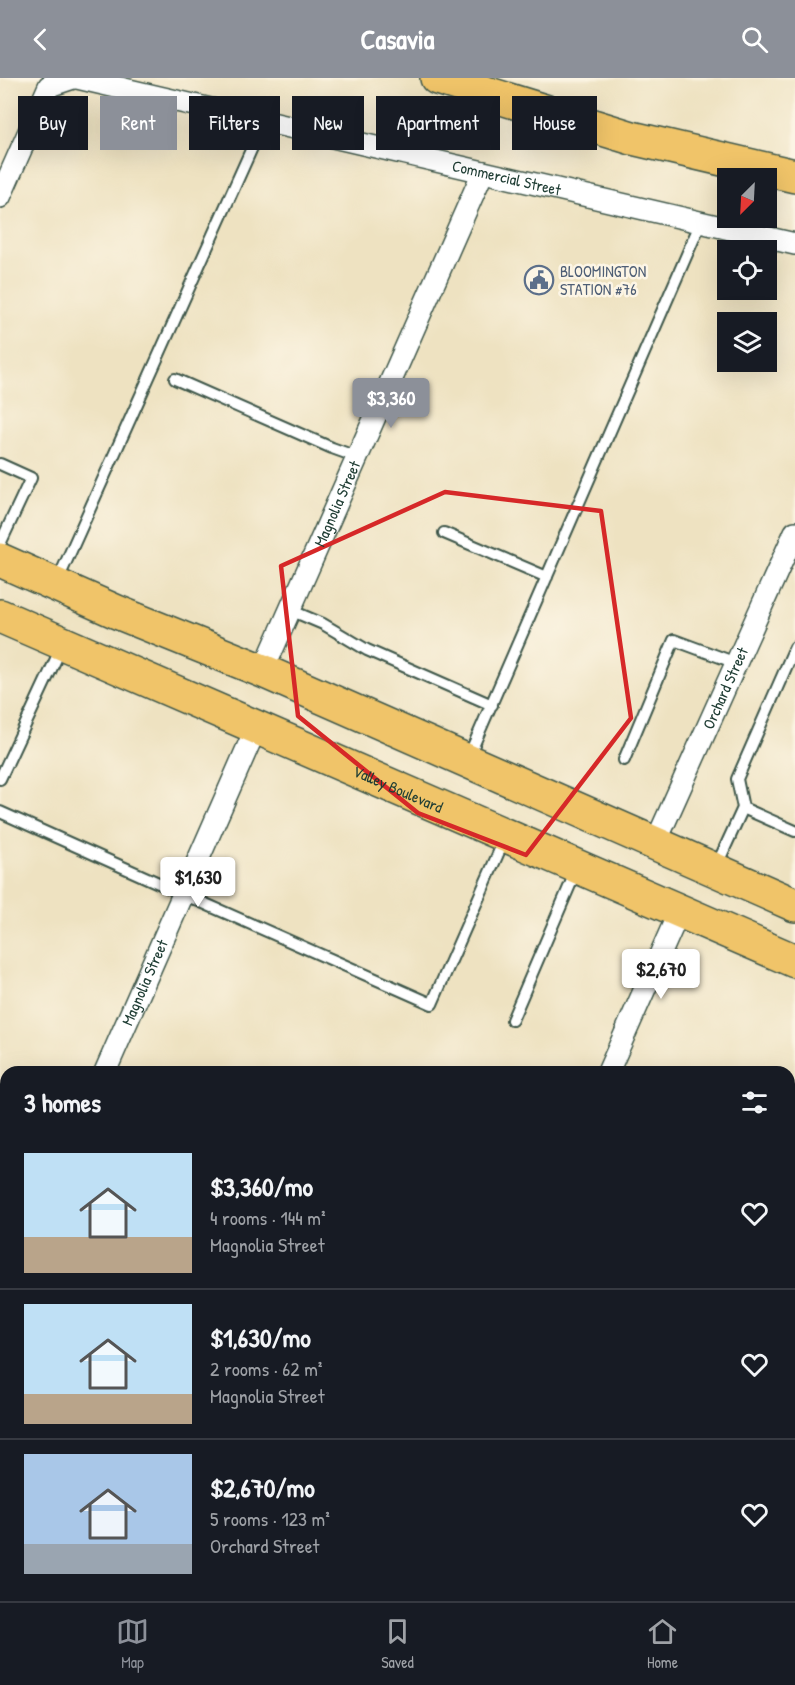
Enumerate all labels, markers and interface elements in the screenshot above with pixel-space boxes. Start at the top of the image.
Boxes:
text: Casavia [361,21,434,57]
icon: back [24,23,57,56]
icon: search [738,23,771,56]
chip: Buy [18,96,88,150]
chip: Rent [100,96,177,150]
chip: Filters [189,96,280,150]
chip: New [292,96,364,150]
chip: Apartment [376,96,500,150]
chip: House [512,96,597,150]
street label: Commercial Street [450,154,564,201]
north arrow [717,168,777,228]
map controls [717,168,777,372]
button: locate [717,240,777,300]
place label: BLOOMINGTON STATION #76 [560,260,646,300]
public building icon: BLOOMINGTON STATION #76 [523,264,555,296]
button: layers [717,312,777,372]
pin: $3,360 [342,378,440,429]
text: $3,360 [366,384,416,411]
street label: Magnolia Street [308,457,366,550]
street label: Orchard Street [697,643,753,733]
street label: Valley Boulevard [350,760,446,818]
pin: $1,630 [149,857,247,908]
text: $1,630 [174,863,222,890]
street label: Magnolia Street [116,935,173,1029]
pin: $2,670 [612,949,710,1000]
text: $2,670 [636,955,686,982]
text: 3 homes [24,1085,101,1120]
icon: filters [738,1086,771,1119]
text: $3,360/mo [210,1169,313,1204]
icon: home [72,1177,144,1249]
icon: heart [738,1197,771,1230]
text: 4 rooms · 144 m² [210,1204,325,1231]
text: Magnolia Street [210,1231,325,1258]
text: $1,630/mo [210,1320,311,1355]
icon: home [72,1328,144,1400]
icon: heart [738,1348,771,1381]
text: 2 rooms · 62 m² [210,1355,322,1382]
text: Magnolia Street [210,1382,325,1409]
text: $2,670/mo [210,1470,315,1505]
icon: home [72,1478,144,1550]
icon: heart [738,1498,771,1531]
text: 5 rooms · 123 m² [210,1505,330,1532]
text: Orchard Street [210,1532,319,1559]
tab: Map [116,1615,149,1673]
tab: Saved [381,1615,414,1673]
tab: Home [646,1615,679,1673]

